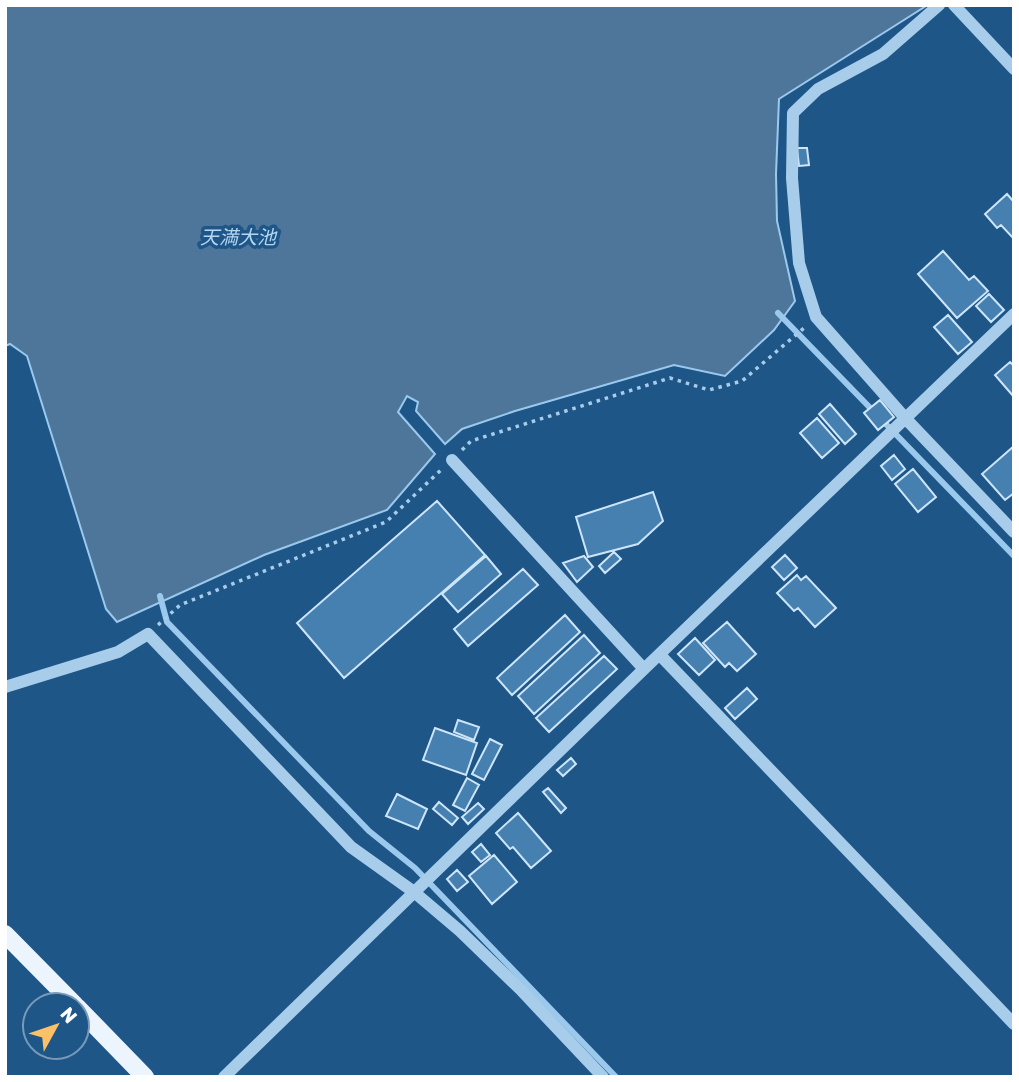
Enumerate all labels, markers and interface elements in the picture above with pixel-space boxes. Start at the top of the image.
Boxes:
water label: 天満大池 [200,226,278,249]
north arrow [21,991,91,1061]
text: N [55,1003,82,1028]

